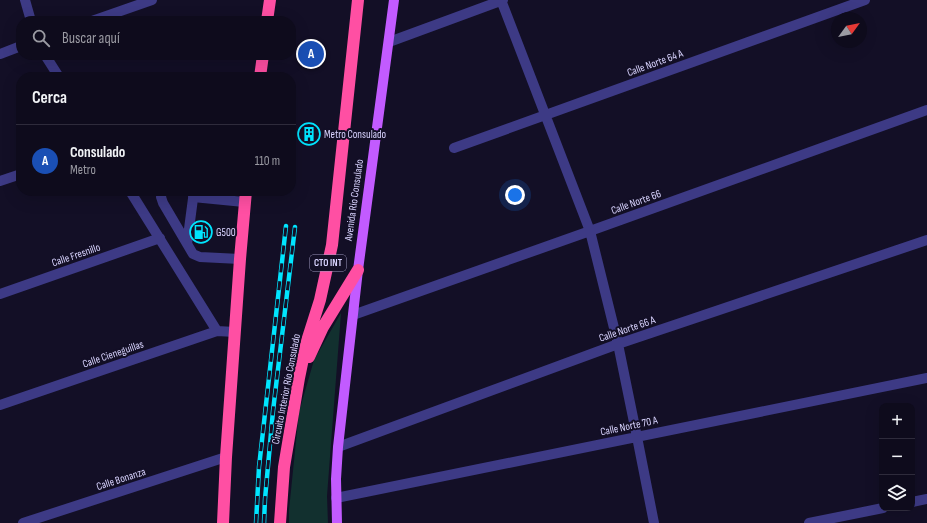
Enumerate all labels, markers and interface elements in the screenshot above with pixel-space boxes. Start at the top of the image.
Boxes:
north arrow [831,12,867,48]
search box [16,16,296,60]
icon: search [30,27,52,49]
text: Buscar aquí [62,29,120,48]
pin: A [298,39,324,69]
street label: Calle Norte 64 A [625,47,685,79]
text: Cerca [32,88,67,108]
building icon: Metro Consulado [296,121,322,147]
place label: Metro Consulado [324,128,386,141]
text: Consulado [70,143,125,162]
text: A [42,153,48,169]
text: 110 m [255,153,280,169]
street label: Avenida Río Consulado [342,158,366,243]
text: Metro [70,162,96,178]
your location [505,185,525,205]
street label: Calle Norte 66 [609,187,663,217]
fuel station icon: G500 [188,219,214,245]
place label: G500 [216,226,236,239]
street label: Calle Fresnillo [50,240,102,269]
road number: CTO INT [310,255,346,271]
street label: Calle Norte 66 A [597,313,657,345]
street label: Circuito Interior Río Consulado [269,332,303,445]
street label: Calle Cieneguillas [81,337,145,371]
map controls [879,403,915,511]
button: + [879,403,915,439]
street label: Calle Norte 70 A [599,414,659,438]
button: − [879,439,915,475]
street label: Calle Bonanza [95,465,147,493]
button: layers [879,475,915,511]

